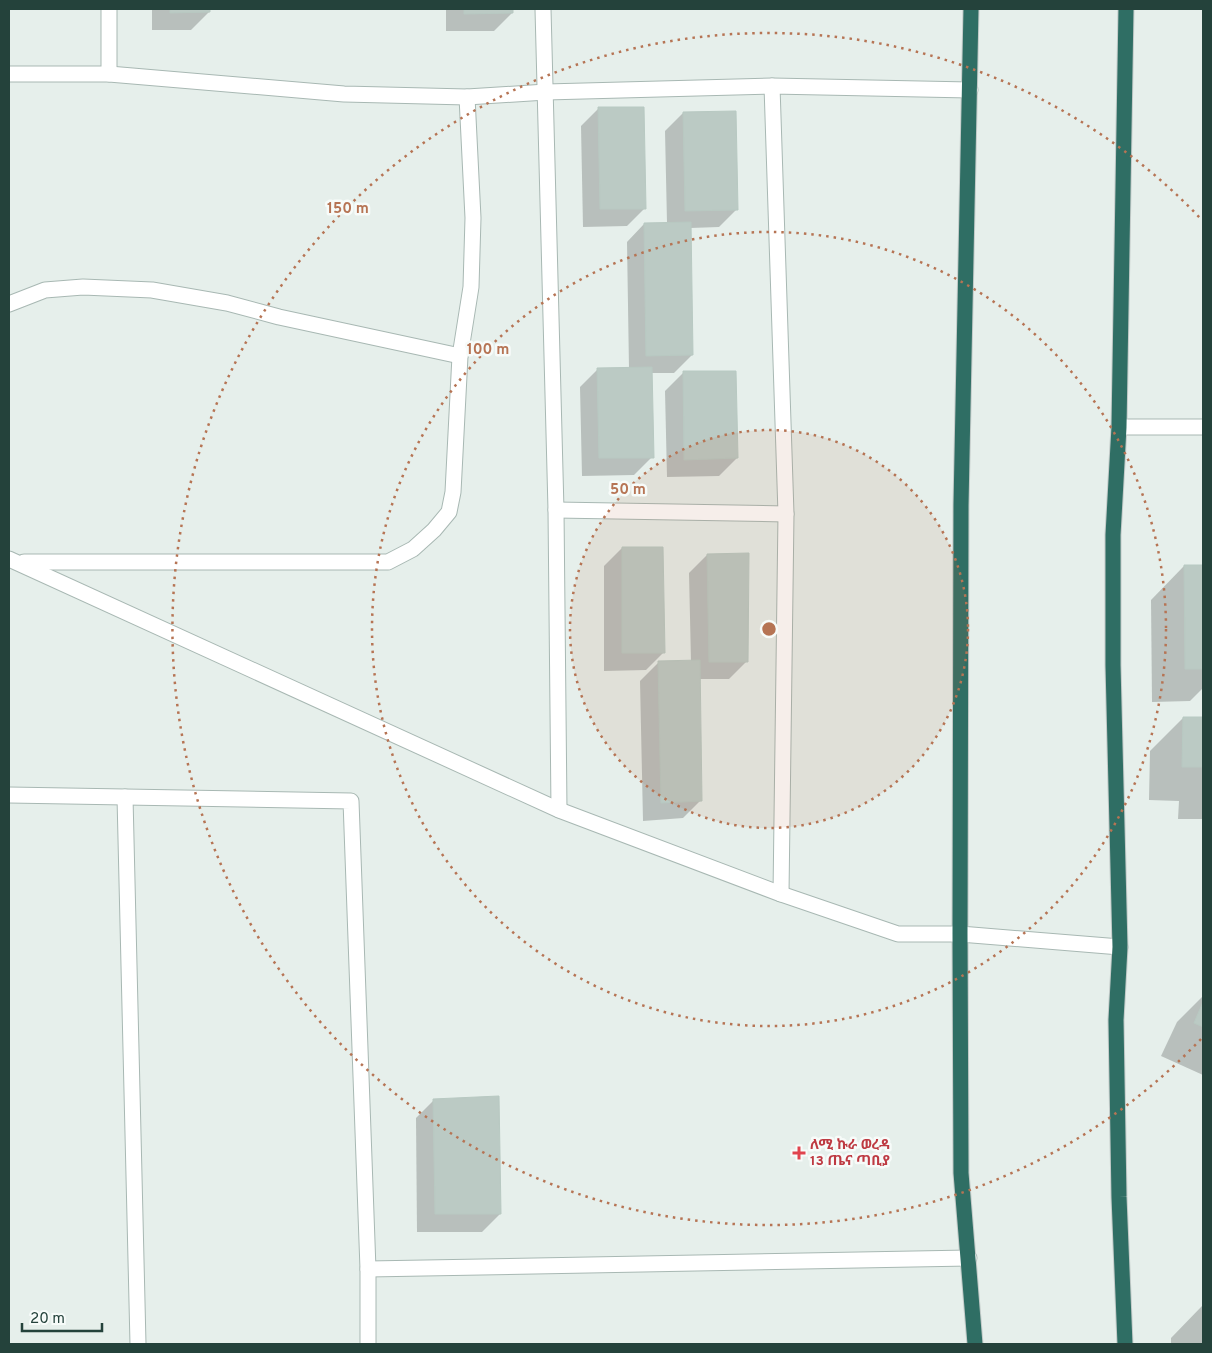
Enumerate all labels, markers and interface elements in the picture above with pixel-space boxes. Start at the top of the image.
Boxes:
text: 150 m [327,200,369,219]
text: 100 m [467,341,509,360]
text: 50 m [610,481,646,500]
centre of rings [760,620,778,638]
place label: ለሚ ኩራ ወረዳ 13 ጤና ጣቢያ [810,1137,890,1170]
marker: ለሚ ኩራ ወረዳ 13 ጤና ጣቢያ [792,1146,806,1160]
scale bar [22,1300,102,1332]
text: 20 m [30,1310,65,1329]

